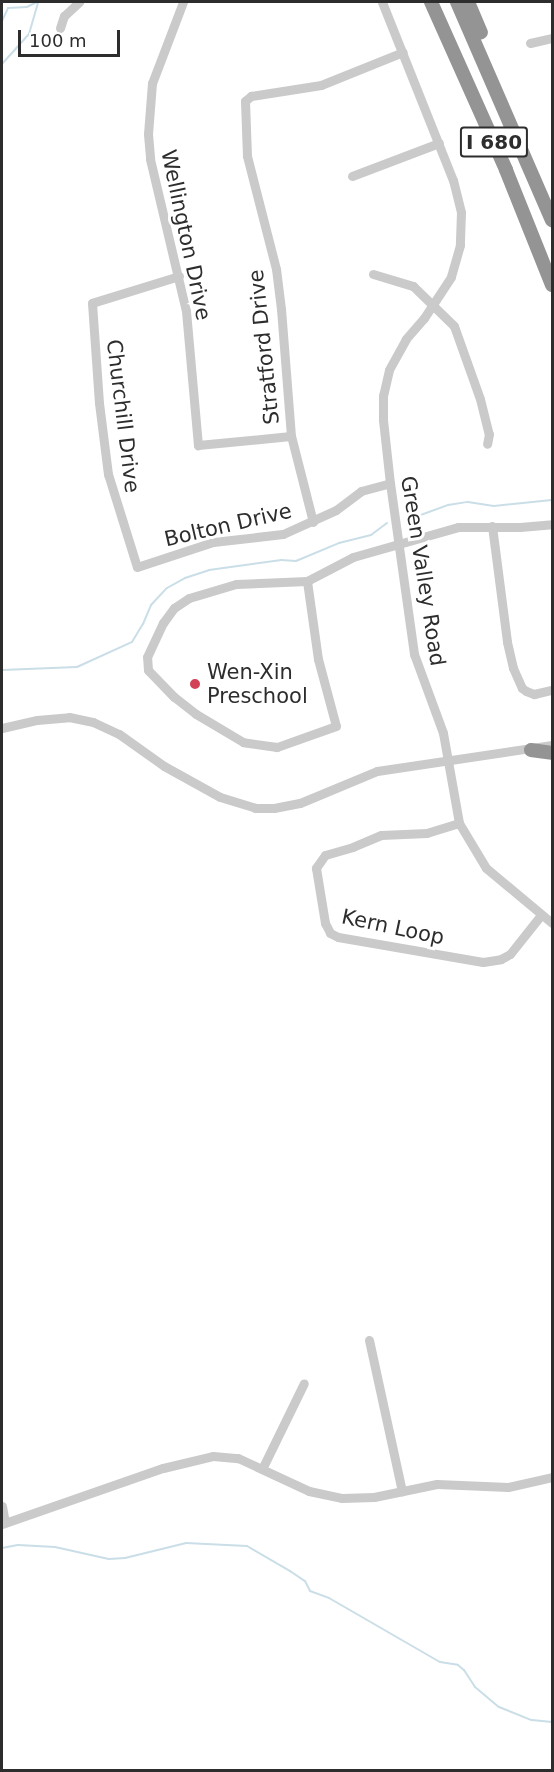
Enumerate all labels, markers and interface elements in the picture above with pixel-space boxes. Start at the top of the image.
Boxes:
scale bar [21,18,123,56]
text: 100 m [29,30,87,51]
road number: I 680 [460,125,528,159]
street label: Wellington Drive [156,147,216,323]
street label: Stratford Drive [243,268,285,426]
street label: Churchill Drive [101,338,145,494]
street label: Green Valley Road [396,474,450,668]
street label: Bolton Drive [162,498,294,552]
place label: Wen-Xin Preschool [207,659,308,709]
marker: Wen-Xin Preschool [188,677,202,691]
street label: Kern Loop [339,904,447,950]

